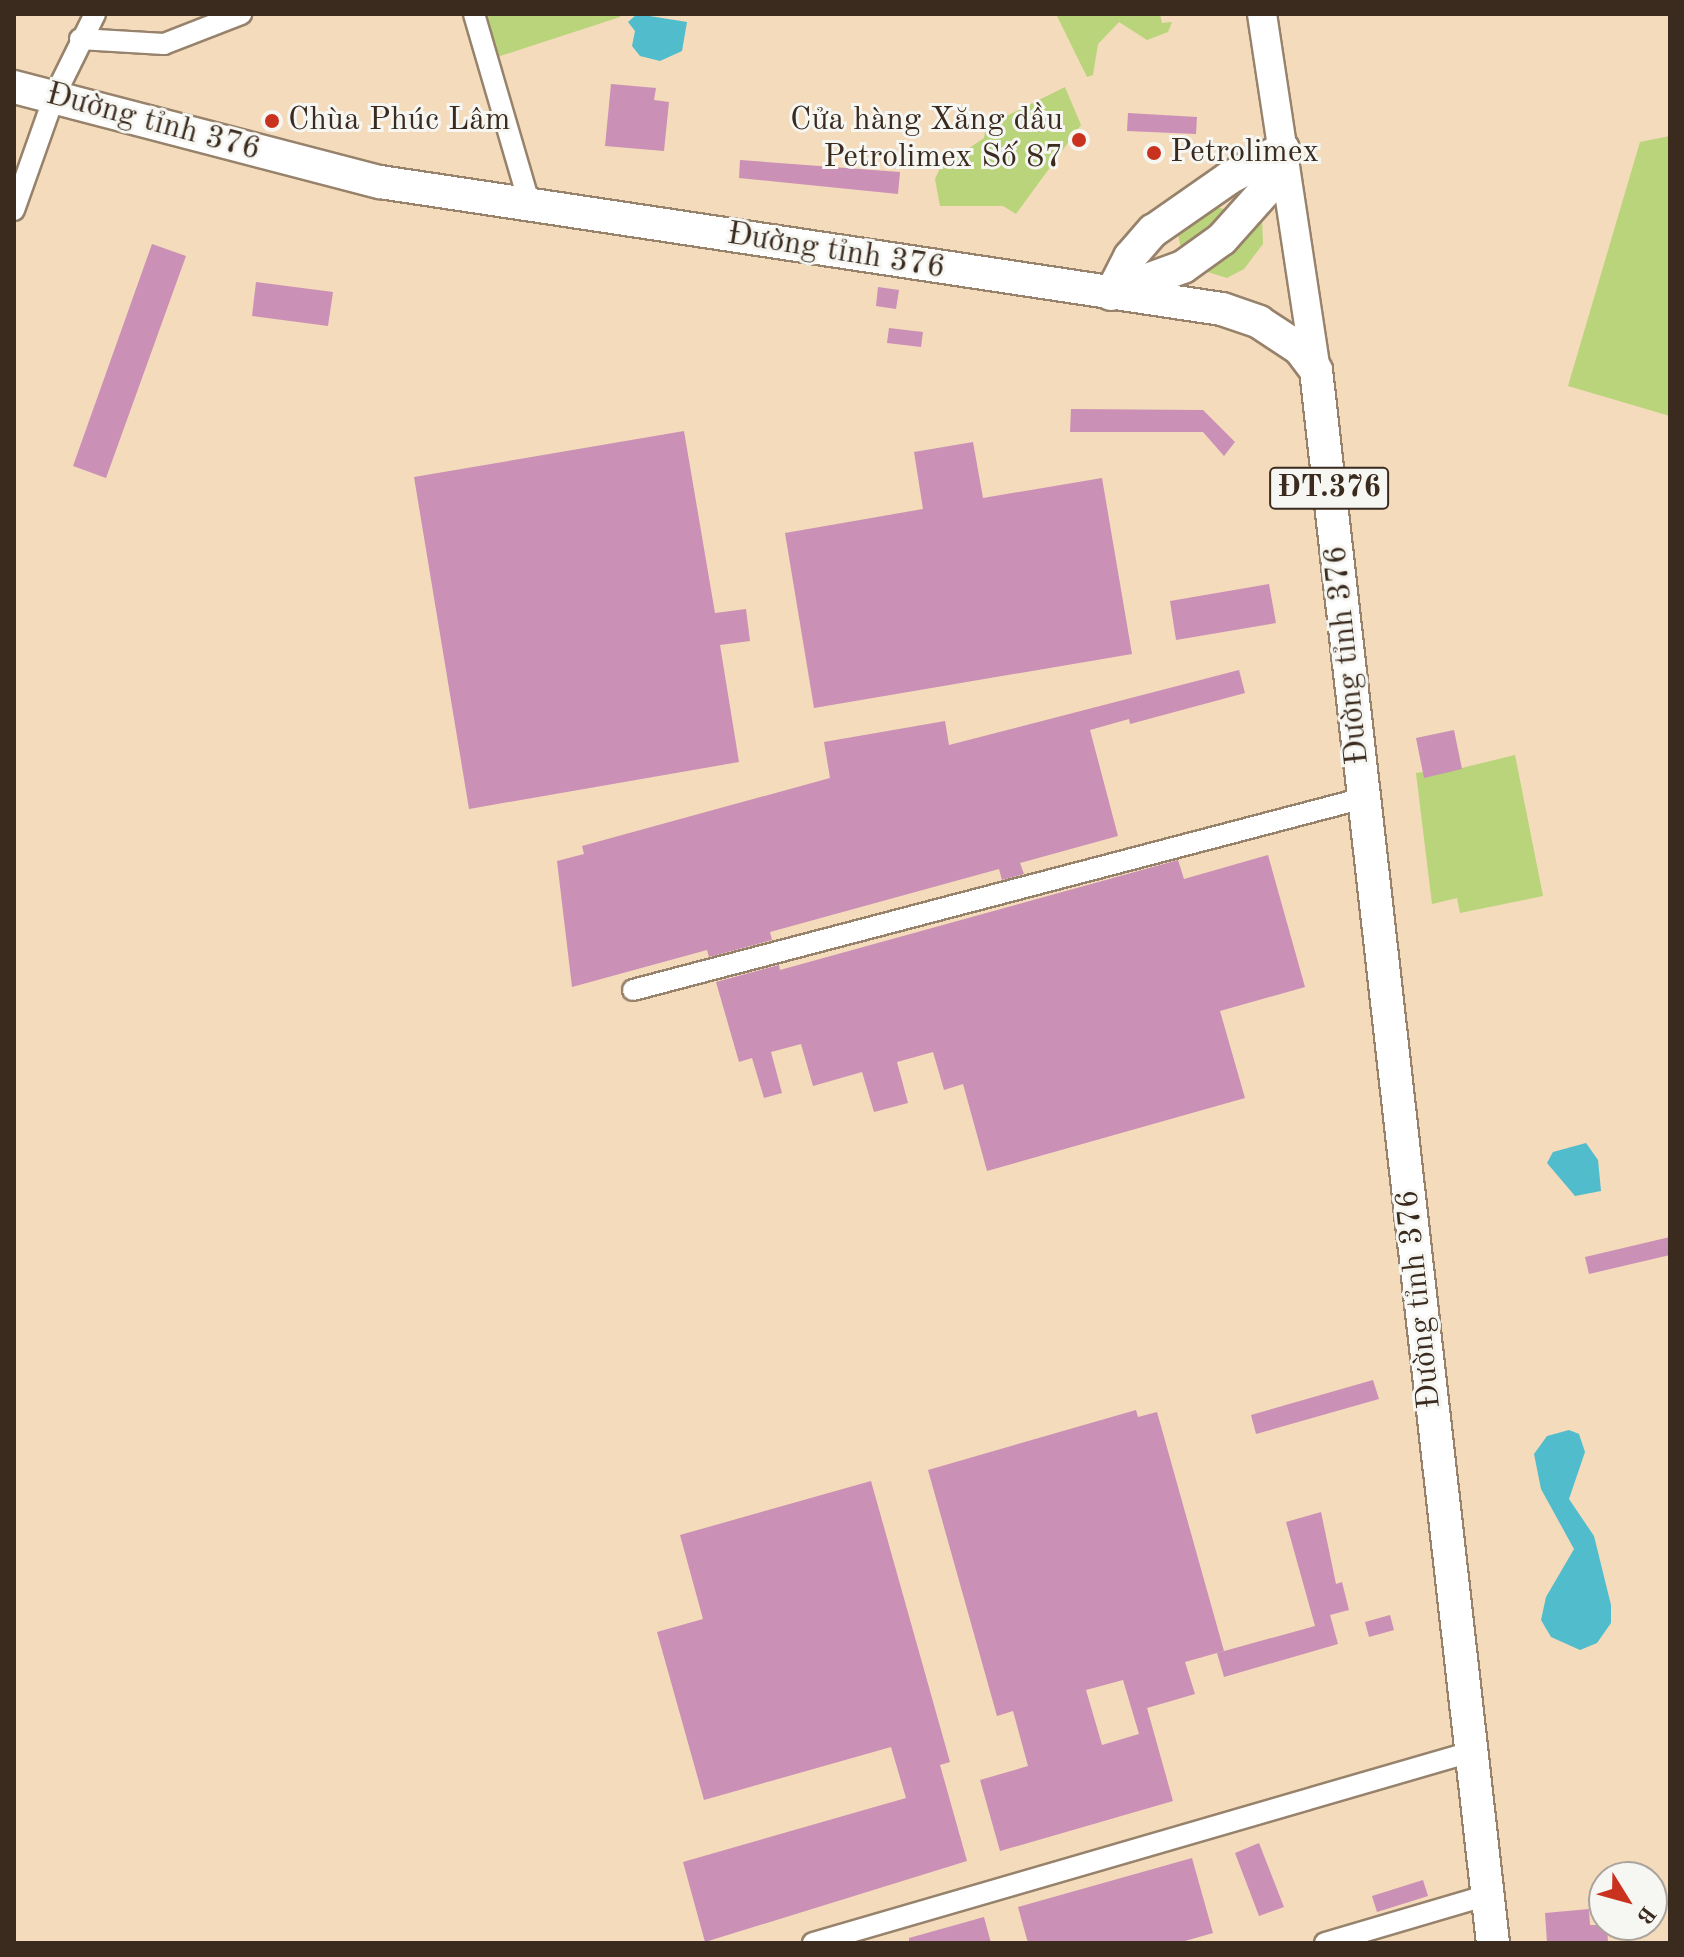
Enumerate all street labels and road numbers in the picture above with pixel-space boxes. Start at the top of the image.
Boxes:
street label: Đường tỉnh 376 [42,76,264,170]
street label: Đường tỉnh 376 [724,216,948,288]
road number: ĐT.376 [1269,462,1389,514]
street label: Đường tỉnh 376 [1317,543,1379,767]
street label: Đường tỉnh 376 [1389,1187,1451,1411]

